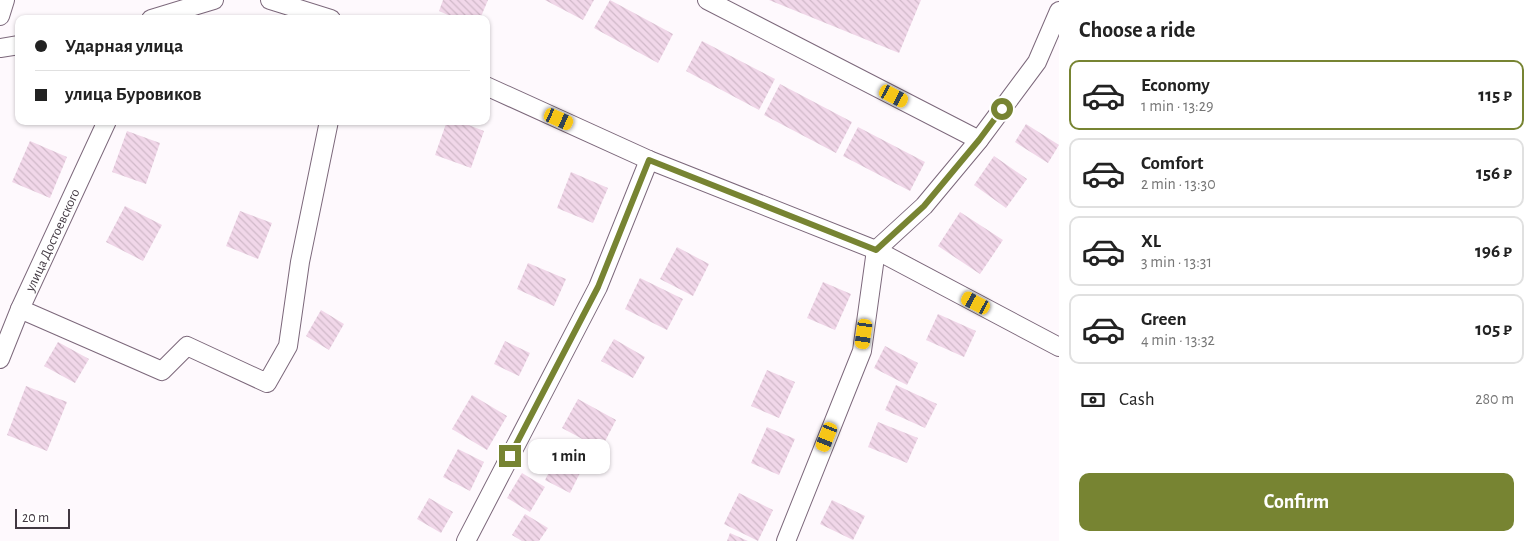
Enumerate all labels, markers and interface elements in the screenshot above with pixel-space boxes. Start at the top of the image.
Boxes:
text: Choose a ride [1079,19,1195,41]
text: Ударная улица [65,37,183,56]
icon: car [1081,73,1126,118]
text: Economy [1141,76,1210,95]
car [877,83,910,109]
text: улица Буровиков [65,85,202,104]
text: 115 ₽ [1478,86,1512,105]
route start [991,98,1013,120]
text: 1 min · 13:29 [1141,98,1214,114]
car [542,106,575,132]
icon: car [1081,151,1126,196]
text: Comfort [1141,154,1203,173]
text: 156 ₽ [1476,164,1512,183]
text: 2 min · 13:30 [1141,176,1216,192]
street label: улица Достоевского [23,187,83,295]
icon: car [1081,229,1126,274]
text: XL [1141,232,1161,251]
text: 196 ₽ [1475,242,1512,261]
text: 3 min · 13:31 [1141,254,1212,270]
car [959,289,992,317]
icon: car [1081,307,1126,352]
text: Green [1141,310,1187,329]
car [854,318,873,350]
text: 105 ₽ [1475,320,1512,339]
text: 4 min · 13:32 [1141,332,1215,348]
icon: cash [1079,386,1107,414]
text: Cash [1119,390,1155,409]
text: 280 m [1475,391,1514,407]
car [814,420,839,454]
callout: 1 min [528,438,610,474]
route end [499,445,521,467]
text: 1 min [552,448,586,464]
button: Confirm [1079,473,1514,531]
scale bar [15,506,70,529]
text: 20 m [22,511,49,525]

